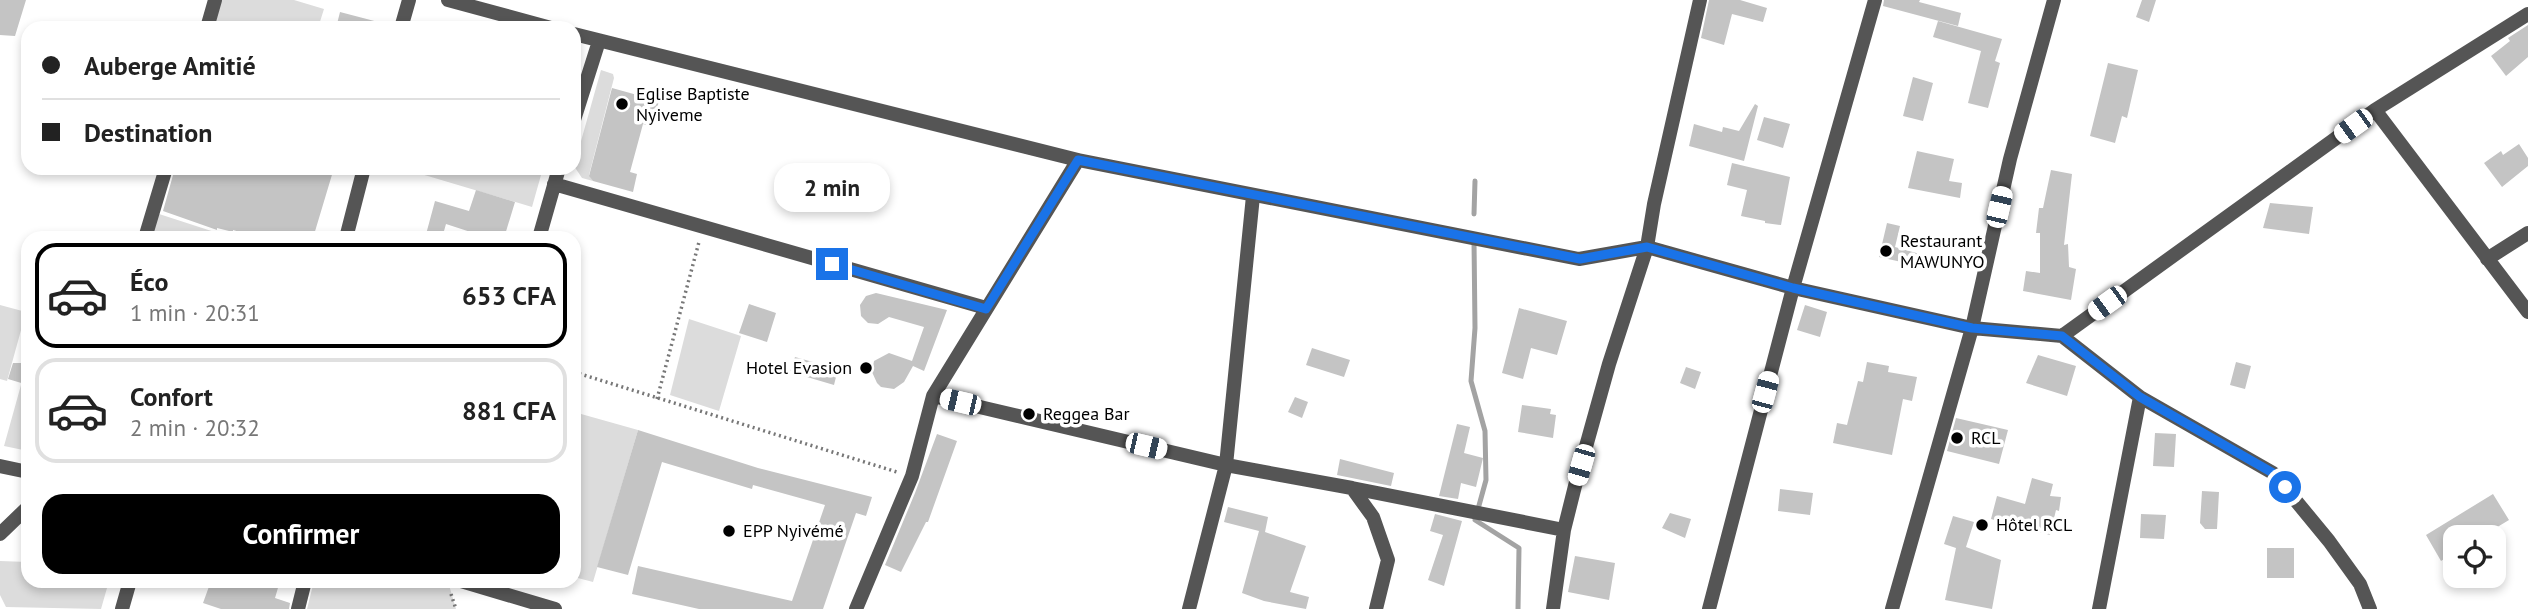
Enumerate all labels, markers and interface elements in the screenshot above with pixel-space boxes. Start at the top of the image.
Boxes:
text: Auberge Amitié [84,49,256,82]
place label: Eglise Baptiste Nyiveme [636,82,750,126]
marker: Eglise Baptiste Nyiveme [614,96,630,112]
car [2330,105,2377,147]
text: Destination [84,116,212,149]
callout: 2 min [774,162,890,212]
text: 2 min [804,173,860,202]
car [1985,184,2014,230]
place label: Restaurant MAWUNYO [1900,229,1985,273]
marker: Restaurant MAWUNYO [1878,243,1894,259]
route end [816,248,848,280]
icon: car [46,264,109,327]
text: Éco [130,265,168,298]
text: 653 CFA [462,279,556,312]
car [2084,282,2131,324]
text: 1 min · 20:31 [130,298,260,327]
place label: Hotel Evasion [746,356,852,379]
marker: Hotel Evasion [858,360,874,376]
car [1750,369,1781,415]
icon: car [46,379,109,442]
text: Confort [130,380,213,413]
car [938,387,983,417]
text: 881 CFA [462,394,556,427]
place label: Reggea Bar [1043,402,1130,425]
marker: Reggea Bar [1021,406,1037,422]
text: 2 min · 20:32 [130,413,260,442]
place label: RCL [1971,426,2001,449]
marker: RCL [1949,430,1965,446]
car [1124,431,1169,461]
car [1566,442,1597,488]
route start [2269,471,2301,503]
button: Confirmer [42,494,560,574]
place label: Hôtel RCL [1996,513,2072,536]
marker: Hôtel RCL [1974,517,1990,533]
place label: EPP Nyivémé [743,519,844,542]
marker: EPP Nyivémé [721,523,737,539]
map controls [2443,525,2506,588]
button: locate [2443,525,2506,588]

